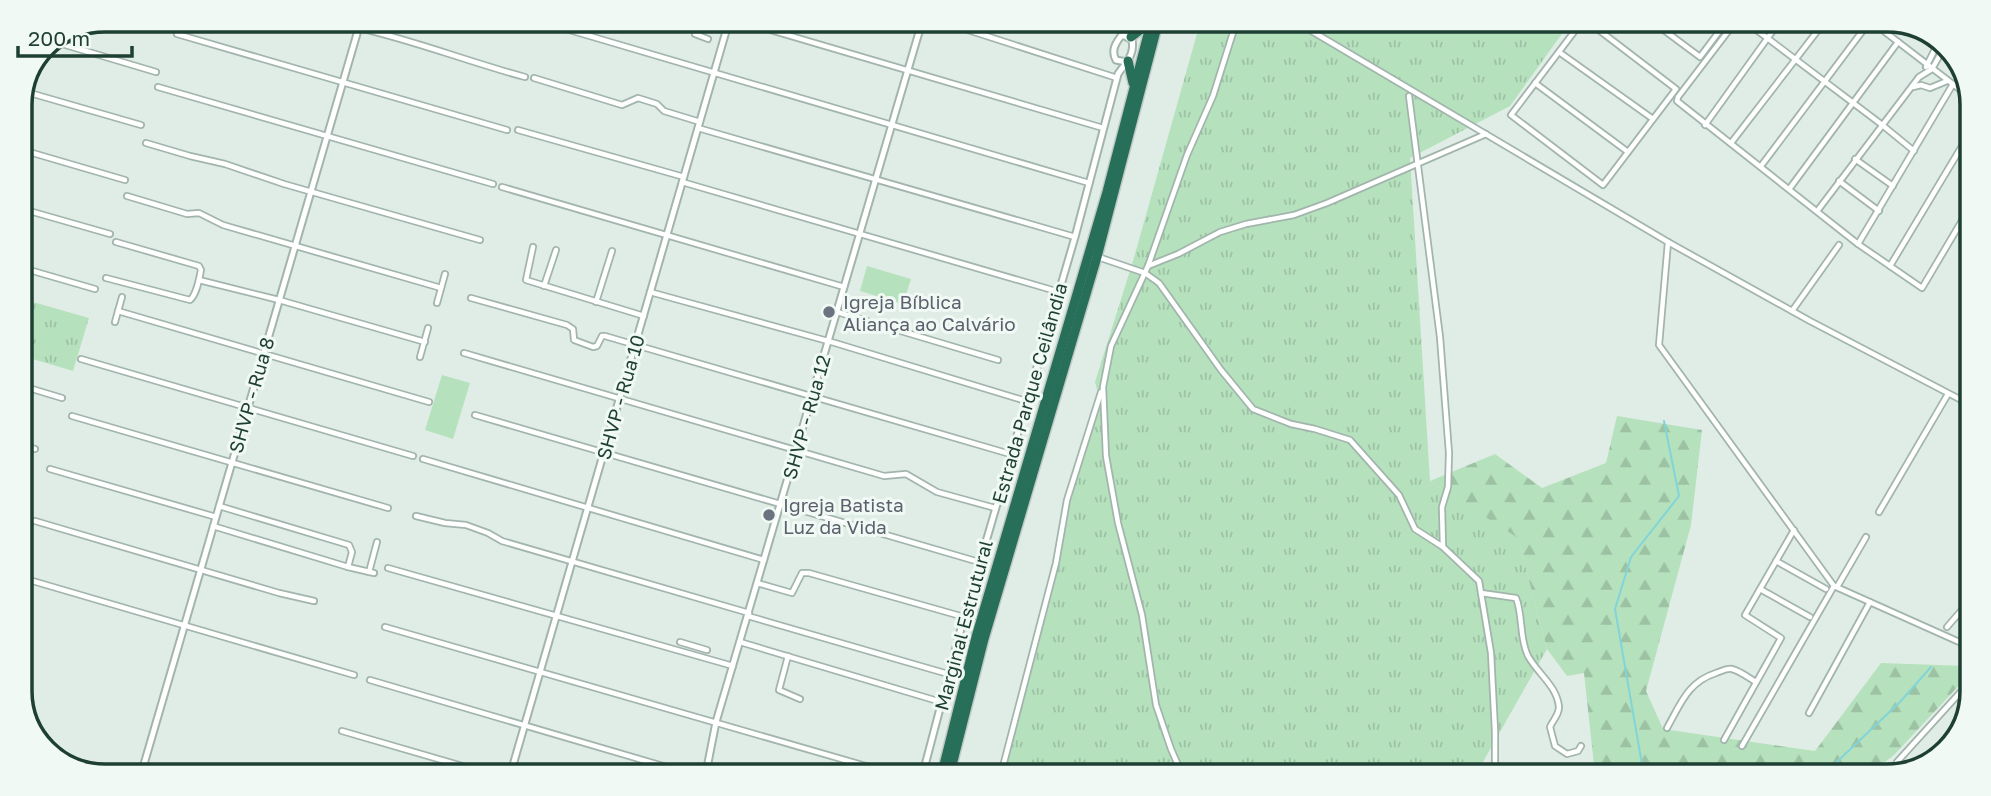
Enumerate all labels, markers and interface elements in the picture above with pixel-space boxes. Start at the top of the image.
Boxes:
scale bar [18,14,131,58]
text: 200 m [28,25,90,51]
street label: Estrada Parque Ceilândia [986,280,1072,506]
place label: Igreja Bíblica Aliança ao Calvário [843,290,1016,335]
marker: Igreja Bíblica Aliança ao Calvário [821,304,837,320]
street label: SHVP - Rua 10 [591,332,649,462]
street label: SHVP - Rua 8 [223,334,279,456]
street label: SHVP - Rua 12 [777,352,835,482]
place label: Igreja Batista Luz da Vida [783,493,904,538]
marker: Igreja Batista Luz da Vida [761,507,777,523]
street label: Marginal Estrutural [929,537,997,713]

